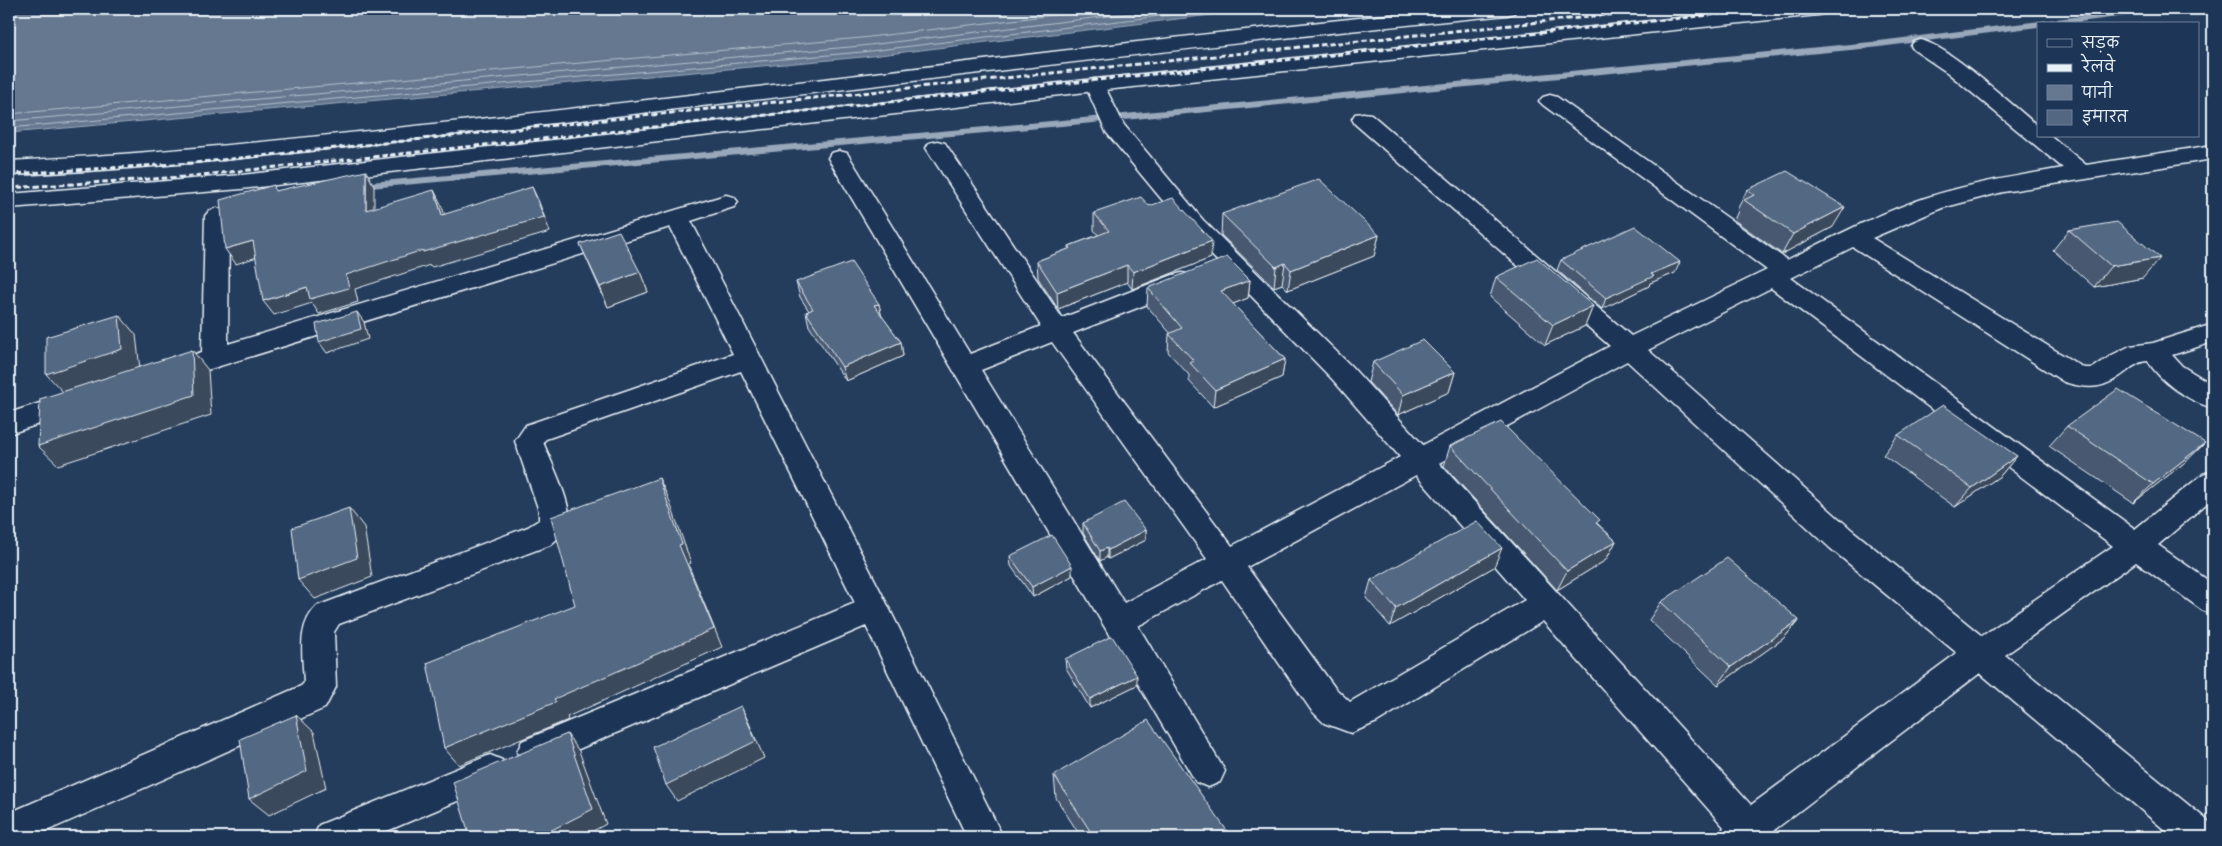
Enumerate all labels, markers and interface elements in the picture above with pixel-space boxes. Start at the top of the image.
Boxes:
legend [2037,22,2200,138]
text: सड़क [2081,34,2120,53]
text: रेलवे [2080,53,2116,76]
text: पानी [2081,81,2114,102]
text: इमारत [2082,108,2129,126]

